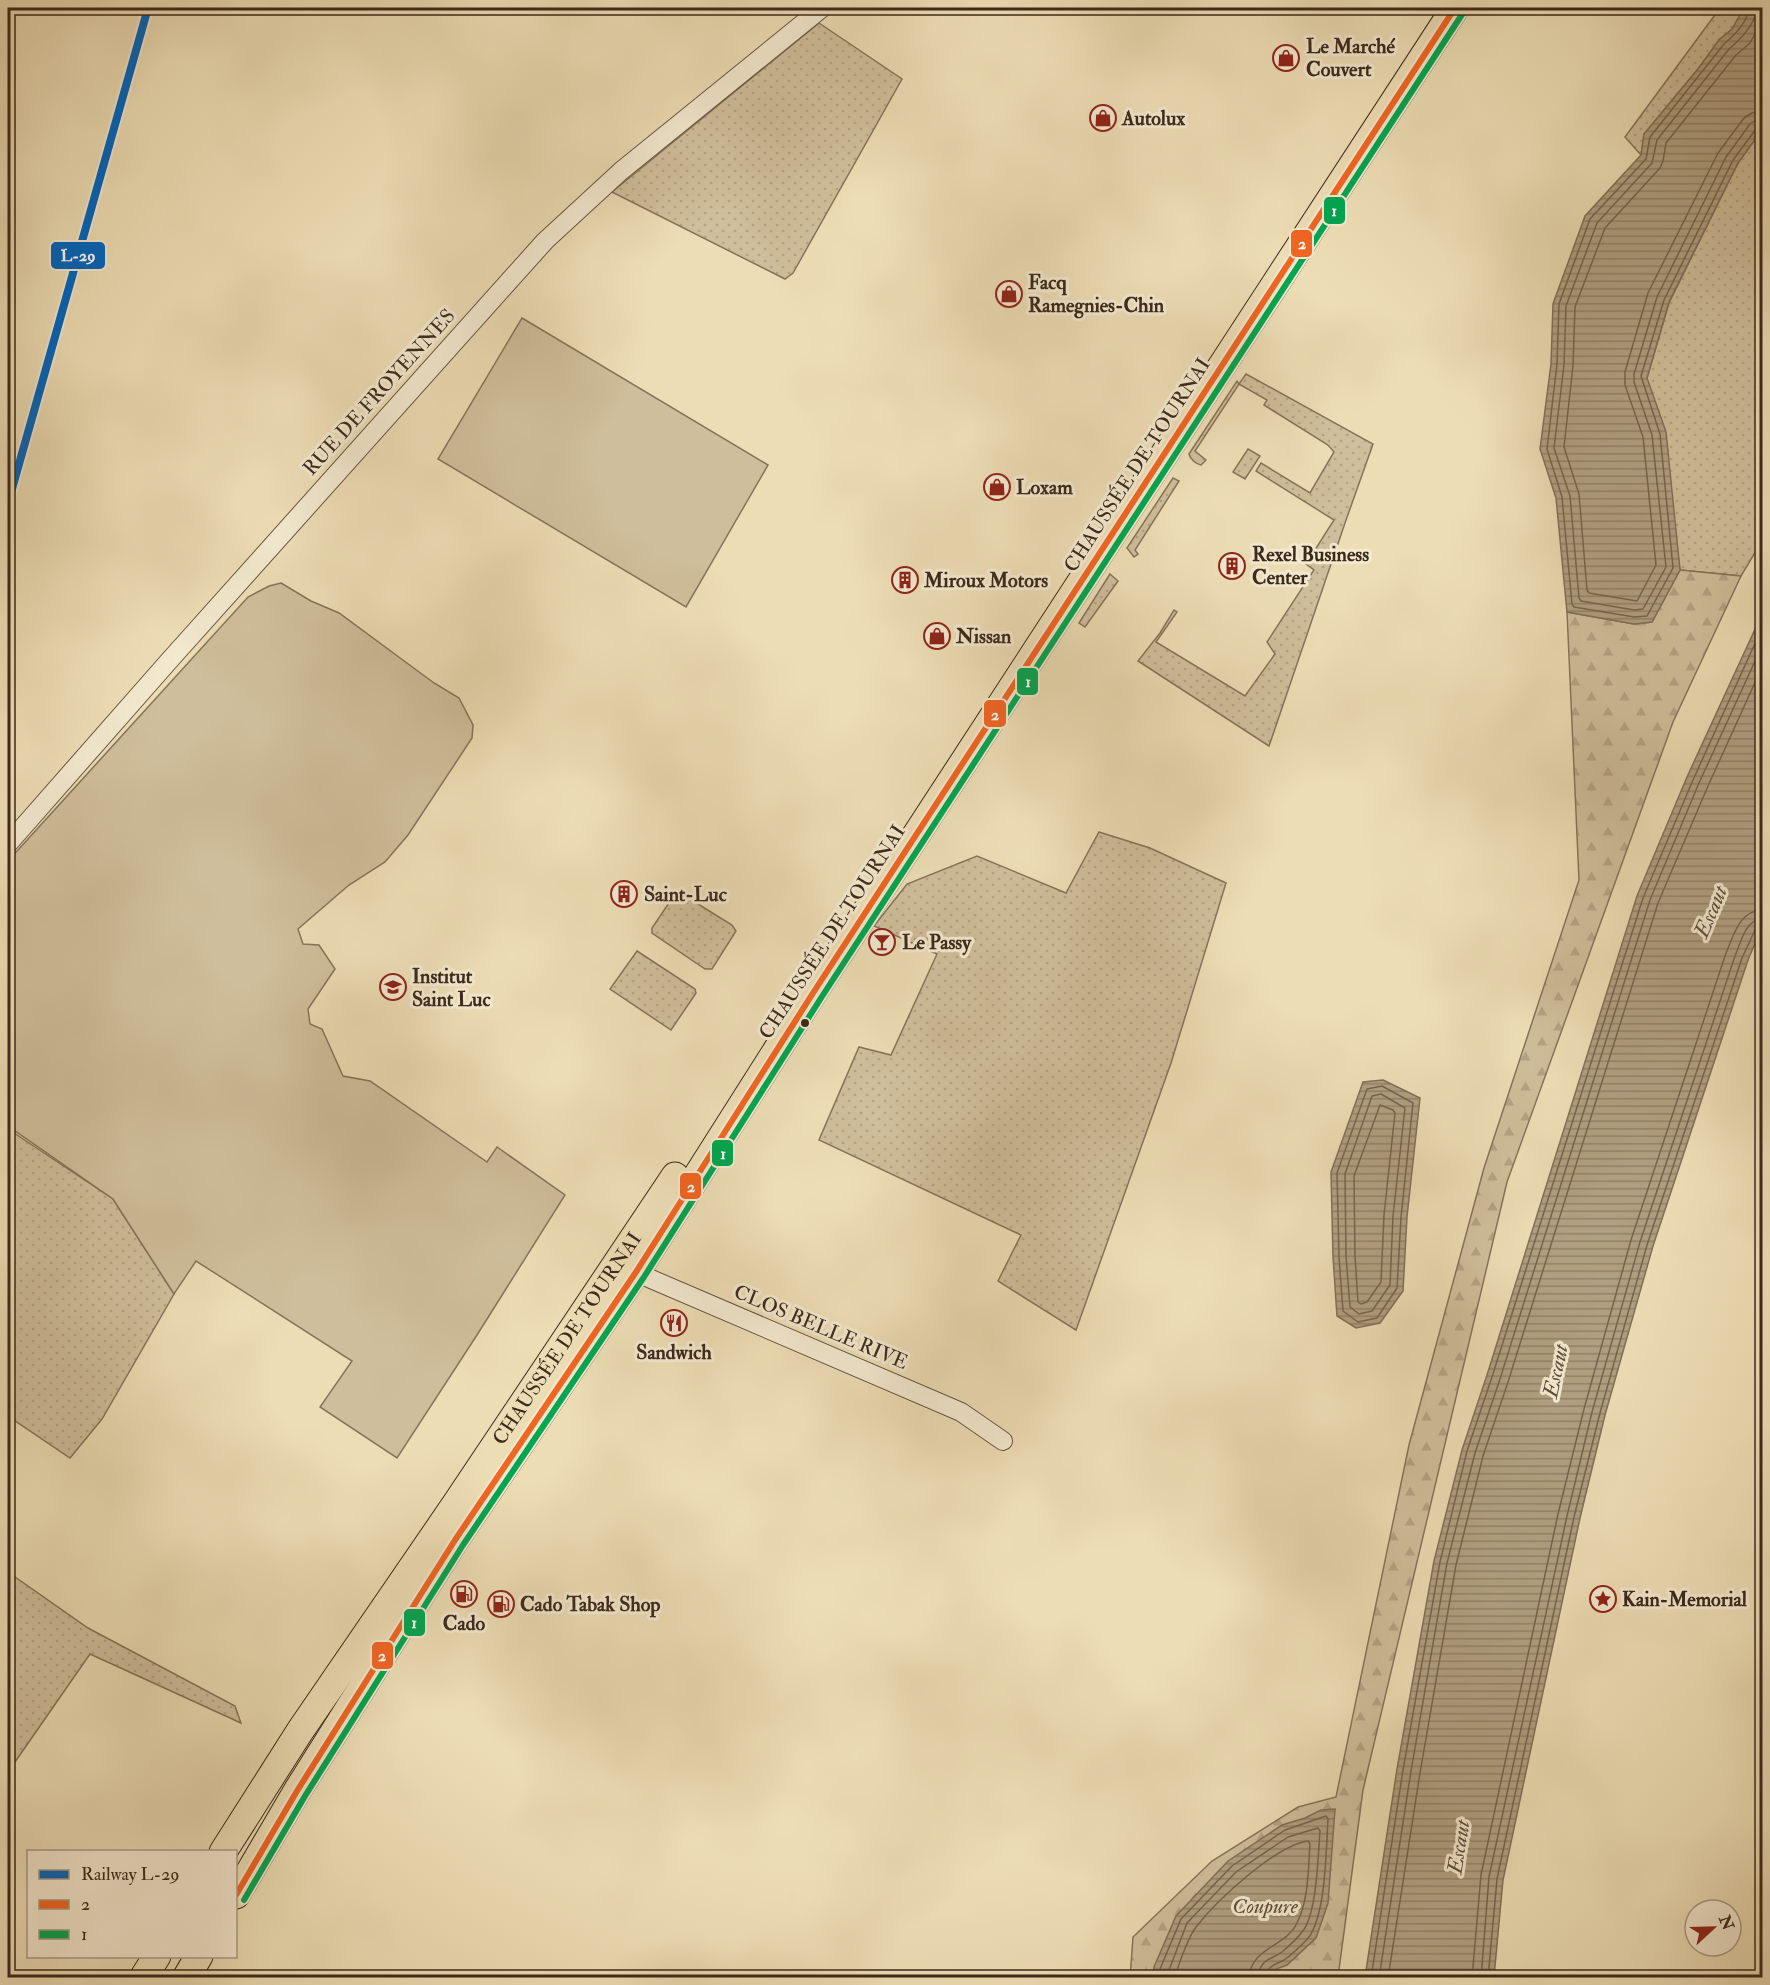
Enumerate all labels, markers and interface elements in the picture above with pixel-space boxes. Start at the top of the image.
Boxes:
place label: Le Marché Couvert [1306,34,1395,82]
shop icon: Le Marché Couvert [1271,43,1301,73]
shop icon: Autolux [1088,103,1118,133]
place label: Autolux [1121,106,1185,131]
line badge: 1 [1323,196,1346,225]
text: 1 [1331,201,1337,221]
line badge: 2 [1290,229,1313,258]
text: 2 [1298,234,1306,254]
line badge: L-29 [50,241,106,270]
text: L-29 [61,246,95,266]
place label: Facq Ramegnies-Chin [1028,270,1165,319]
shop icon: Facq Ramegnies-Chin [994,279,1024,309]
street label: RUE DE FROYENNES [298,303,460,481]
street label: CHAUSSÉE DE TOURNAI [1058,353,1216,577]
shop icon: Loxam [982,472,1012,502]
place label: Loxam [1016,475,1073,500]
place label: Rexel Business Center [1252,542,1369,590]
building icon: Rexel Business Center [1217,551,1247,581]
building icon: Miroux Motors [890,565,920,595]
place label: Miroux Motors [923,568,1048,593]
shop icon: Nissan [922,621,952,651]
place label: Nissan [955,624,1012,649]
line badge: 1 [1016,667,1039,696]
text: 1 [1025,672,1031,692]
line badge: 2 [983,699,1007,728]
text: 2 [991,705,999,725]
street label: CHAUSSÉE DE TOURNAI [753,820,911,1044]
building icon: Saint-Luc [609,879,639,909]
water label: Escaut [1687,881,1734,944]
place label: Saint-Luc [644,882,728,907]
bar icon: Le Passy [867,927,897,957]
place label: Le Passy [902,930,972,956]
place label: Institut Saint Luc [412,964,491,1012]
school or university icon: Institut Saint Luc [378,972,408,1002]
unlabelled marker [799,1017,811,1029]
line badge: 1 [711,1139,734,1167]
text: 1 [720,1144,726,1164]
line badge: 2 [679,1172,702,1200]
text: 2 [687,1177,695,1197]
street label: CHAUSSÉE DE TOURNAI [486,1227,646,1449]
street label: CLOS BELLE RIVE [730,1279,912,1375]
restaurant icon: Sandwich [659,1308,689,1338]
place label: Sandwich [636,1340,712,1365]
water label: Escaut [1537,1341,1575,1402]
fuel station icon: Cado [449,1579,479,1609]
place icon: Kain-Memorial [1588,1584,1618,1614]
place label: Kain-Memorial [1622,1587,1748,1612]
fuel station icon: Cado Tabak Shop [486,1589,516,1619]
place label: Cado Tabak Shop [520,1592,660,1618]
line badge: 1 [403,1608,426,1637]
place label: Cado [443,1611,485,1636]
text: 1 [411,1613,417,1633]
line badge: 2 [371,1641,394,1670]
text: 2 [378,1646,386,1666]
water label: Escaut [1441,1817,1477,1878]
legend [27,1850,237,1958]
text: Railway L-29 [81,1863,180,1886]
text: 2 [81,1893,90,1916]
water label: Coupure [1232,1893,1299,1920]
north arrow [1683,1898,1743,1958]
text: N [1714,1911,1738,1934]
text: 1 [81,1923,87,1946]

